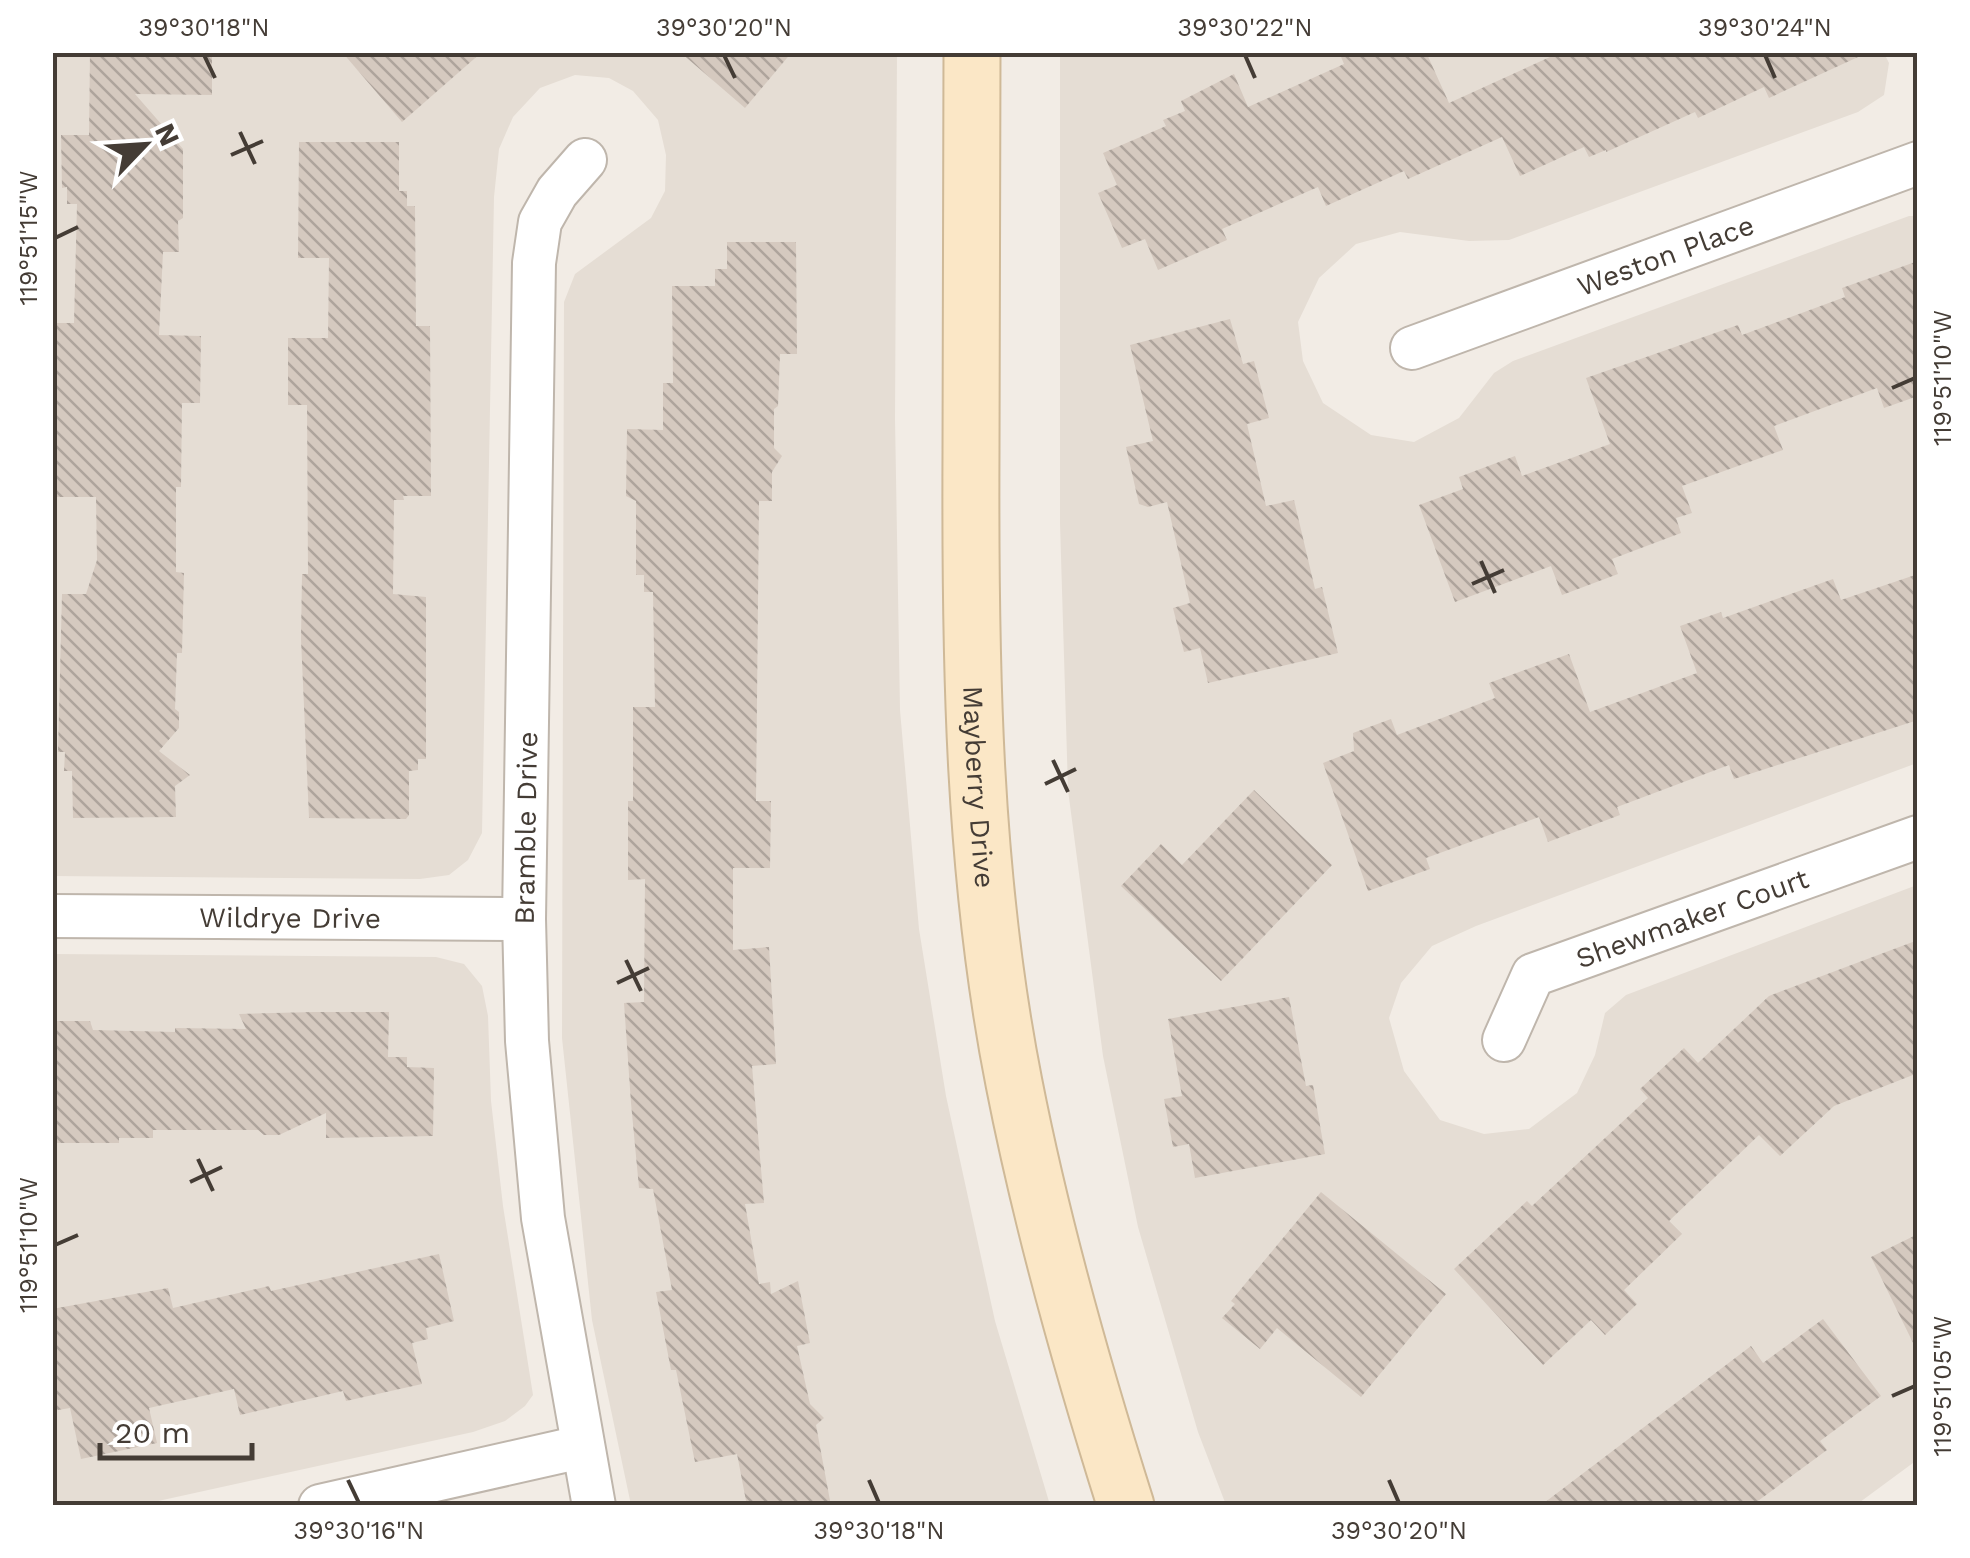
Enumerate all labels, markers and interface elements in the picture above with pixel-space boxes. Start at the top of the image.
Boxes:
text: 39°30'18"N [138,13,270,42]
text: 39°30'20"N [656,13,792,42]
text: 39°30'22"N [1177,13,1313,42]
text: 39°30'24"N [1698,13,1832,42]
north arrow [95,95,195,195]
text: N [148,118,187,151]
text: 119°51'15"W [14,171,43,305]
street label: Weston Place [1573,208,1758,303]
text: 119°51'10"W [1928,310,1957,446]
street label: Mayberry Drive [957,685,1002,890]
street label: Bramble Drive [508,731,544,925]
street label: Shewmaker Court [1571,861,1813,975]
street label: Wildrye Drive [199,900,381,935]
text: 119°51'10"W [14,1177,43,1313]
text: 119°51'05"W [1928,1316,1957,1456]
scale bar [100,1398,252,1460]
text: 20 m [115,1415,190,1450]
text: 39°30'16"N [294,1516,424,1545]
text: 39°30'18"N [813,1516,945,1545]
text: 39°30'20"N [1331,1516,1467,1545]

